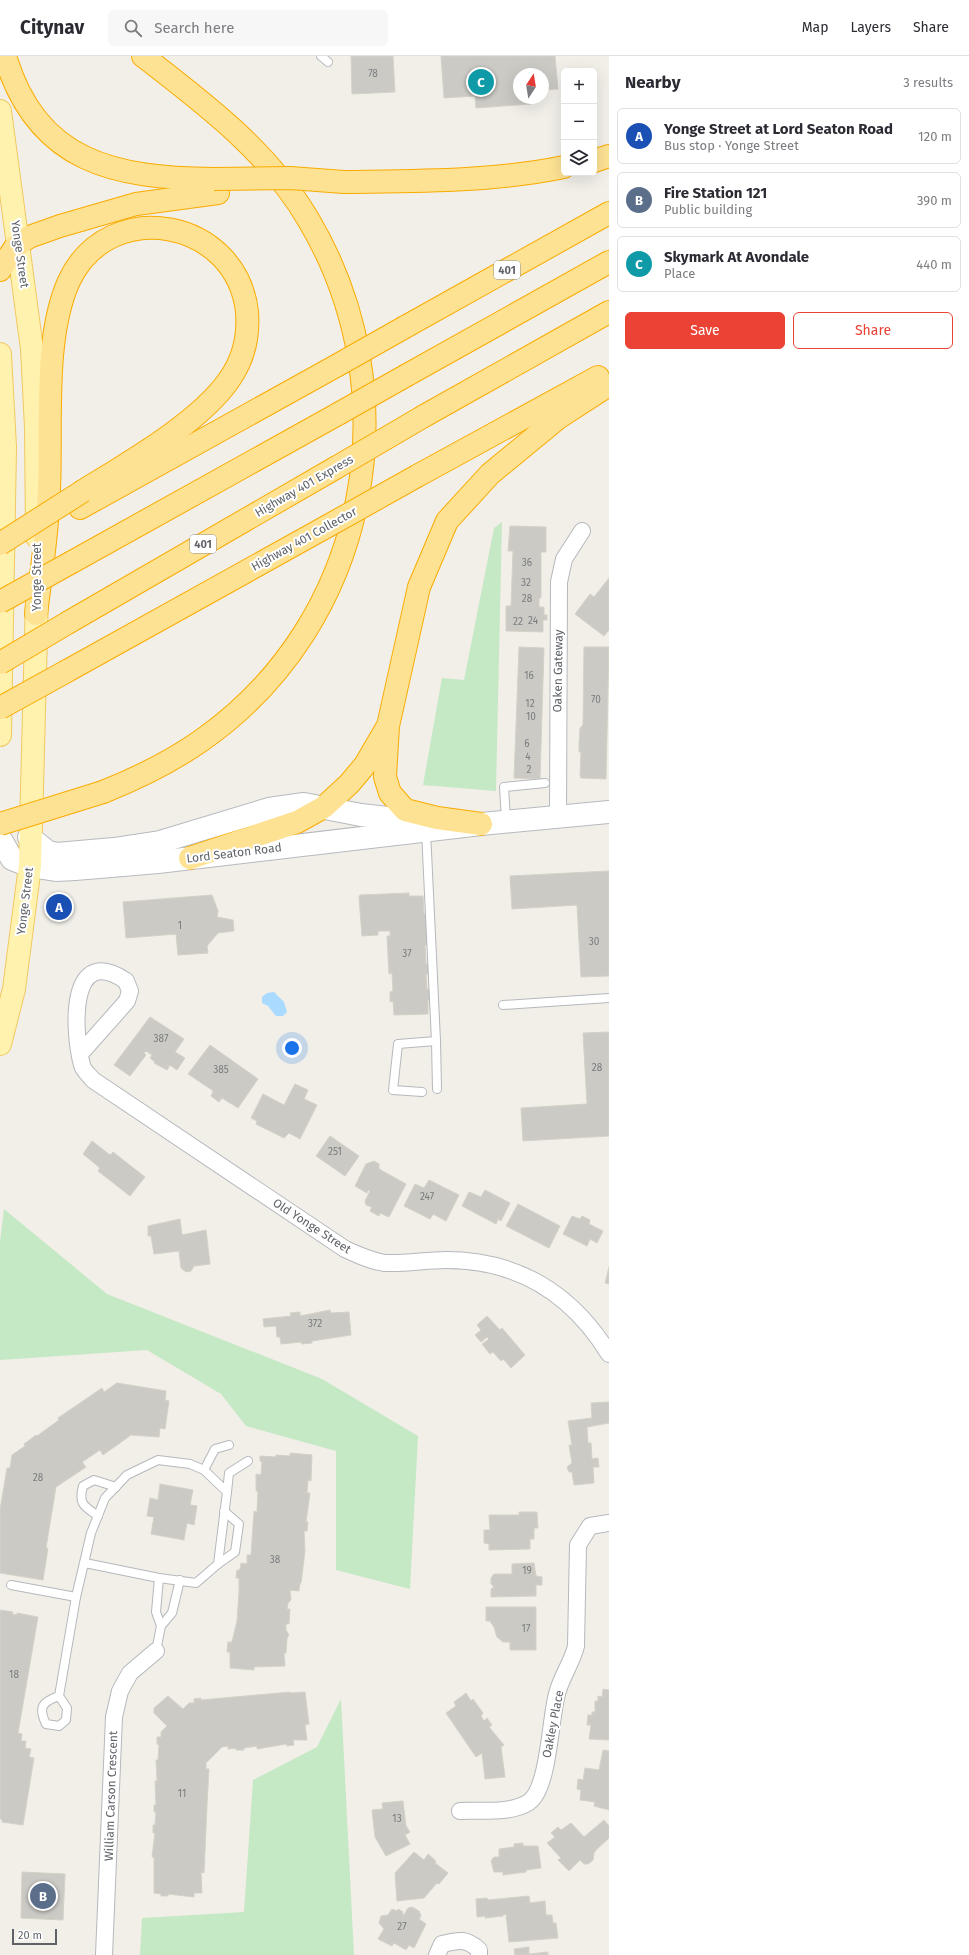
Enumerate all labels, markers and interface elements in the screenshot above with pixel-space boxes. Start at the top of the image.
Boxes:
search box [108,10,388,46]
text: Citynav [20,16,84,39]
icon: search [122,17,144,39]
text: Search here [154,19,234,37]
text: Map [802,19,828,36]
text: Layers [850,19,891,36]
text: Share [913,19,949,36]
pin: C [468,67,494,97]
house number: 78 [368,68,378,80]
north arrow [513,68,549,104]
map controls [561,68,597,176]
button: + [561,68,597,104]
text: Nearby [625,72,680,93]
text: 3 results [903,75,953,90]
button: − [561,104,597,140]
text: Yonge Street at Lord Seaton Road [664,120,893,138]
text: A [635,129,643,144]
text: 120 m [918,129,952,144]
text: Bus stop · Yonge Street [664,138,799,153]
button: layers [561,140,597,176]
text: Fire Station 121 [664,184,767,202]
text: B [635,193,643,208]
text: 390 m [917,193,952,208]
text: Public building [664,202,752,217]
street label: Yonge Street [8,219,32,289]
text: Skymark At Avondale [664,248,809,266]
text: C [635,257,643,272]
text: 440 m [916,257,952,272]
road number: 401 [494,261,520,279]
text: Place [664,266,695,281]
button: Save [625,312,785,349]
button: Share [793,312,953,349]
street label: Highway 401 Express [252,452,356,520]
street label: Highway 401 Collector [249,504,359,574]
road number: 401 [190,535,216,553]
street label: Yonge Street [30,542,44,611]
house number: 36 [522,557,532,569]
house number: 32 [521,577,531,589]
house number: 28 [522,593,533,605]
house number: 24 [528,615,539,627]
house number: 22 [513,616,523,628]
street label: Oaken Gateway [550,629,566,713]
house number: 16 [524,670,534,682]
house number: 70 [591,694,601,706]
house number: 12 [525,698,535,710]
house number: 10 [526,711,536,723]
house number: 6 [524,738,530,750]
house number: 4 [525,751,531,763]
house number: 2 [527,764,532,776]
street label: Lord Seaton Road [186,840,282,866]
street label: Yonge Street [14,866,36,936]
pin: A [46,892,72,922]
house number: 1 [178,920,182,932]
house number: 30 [589,936,600,948]
house number: 37 [402,948,412,960]
house number: 387 [154,1033,169,1045]
your location [282,1038,302,1058]
house number: 28 [592,1062,603,1074]
house number: 385 [213,1064,229,1076]
house number: 251 [328,1146,342,1158]
house number: 247 [420,1191,435,1203]
street label: Old Yonge Street [270,1196,354,1257]
house number: 372 [308,1318,322,1330]
house number: 28 [33,1472,44,1484]
house number: 38 [270,1554,281,1566]
house number: 19 [522,1565,532,1577]
house number: 17 [522,1623,531,1635]
house number: 18 [9,1669,19,1681]
street label: Oakley Place [540,1689,566,1759]
street label: William Carson Crescent [102,1730,120,1861]
house number: 11 [178,1788,186,1800]
house number: 13 [392,1813,402,1825]
pin: B [30,1881,56,1911]
house number: 27 [397,1921,407,1933]
scale bar [12,1927,57,1946]
text: 20 m [18,1929,42,1942]

